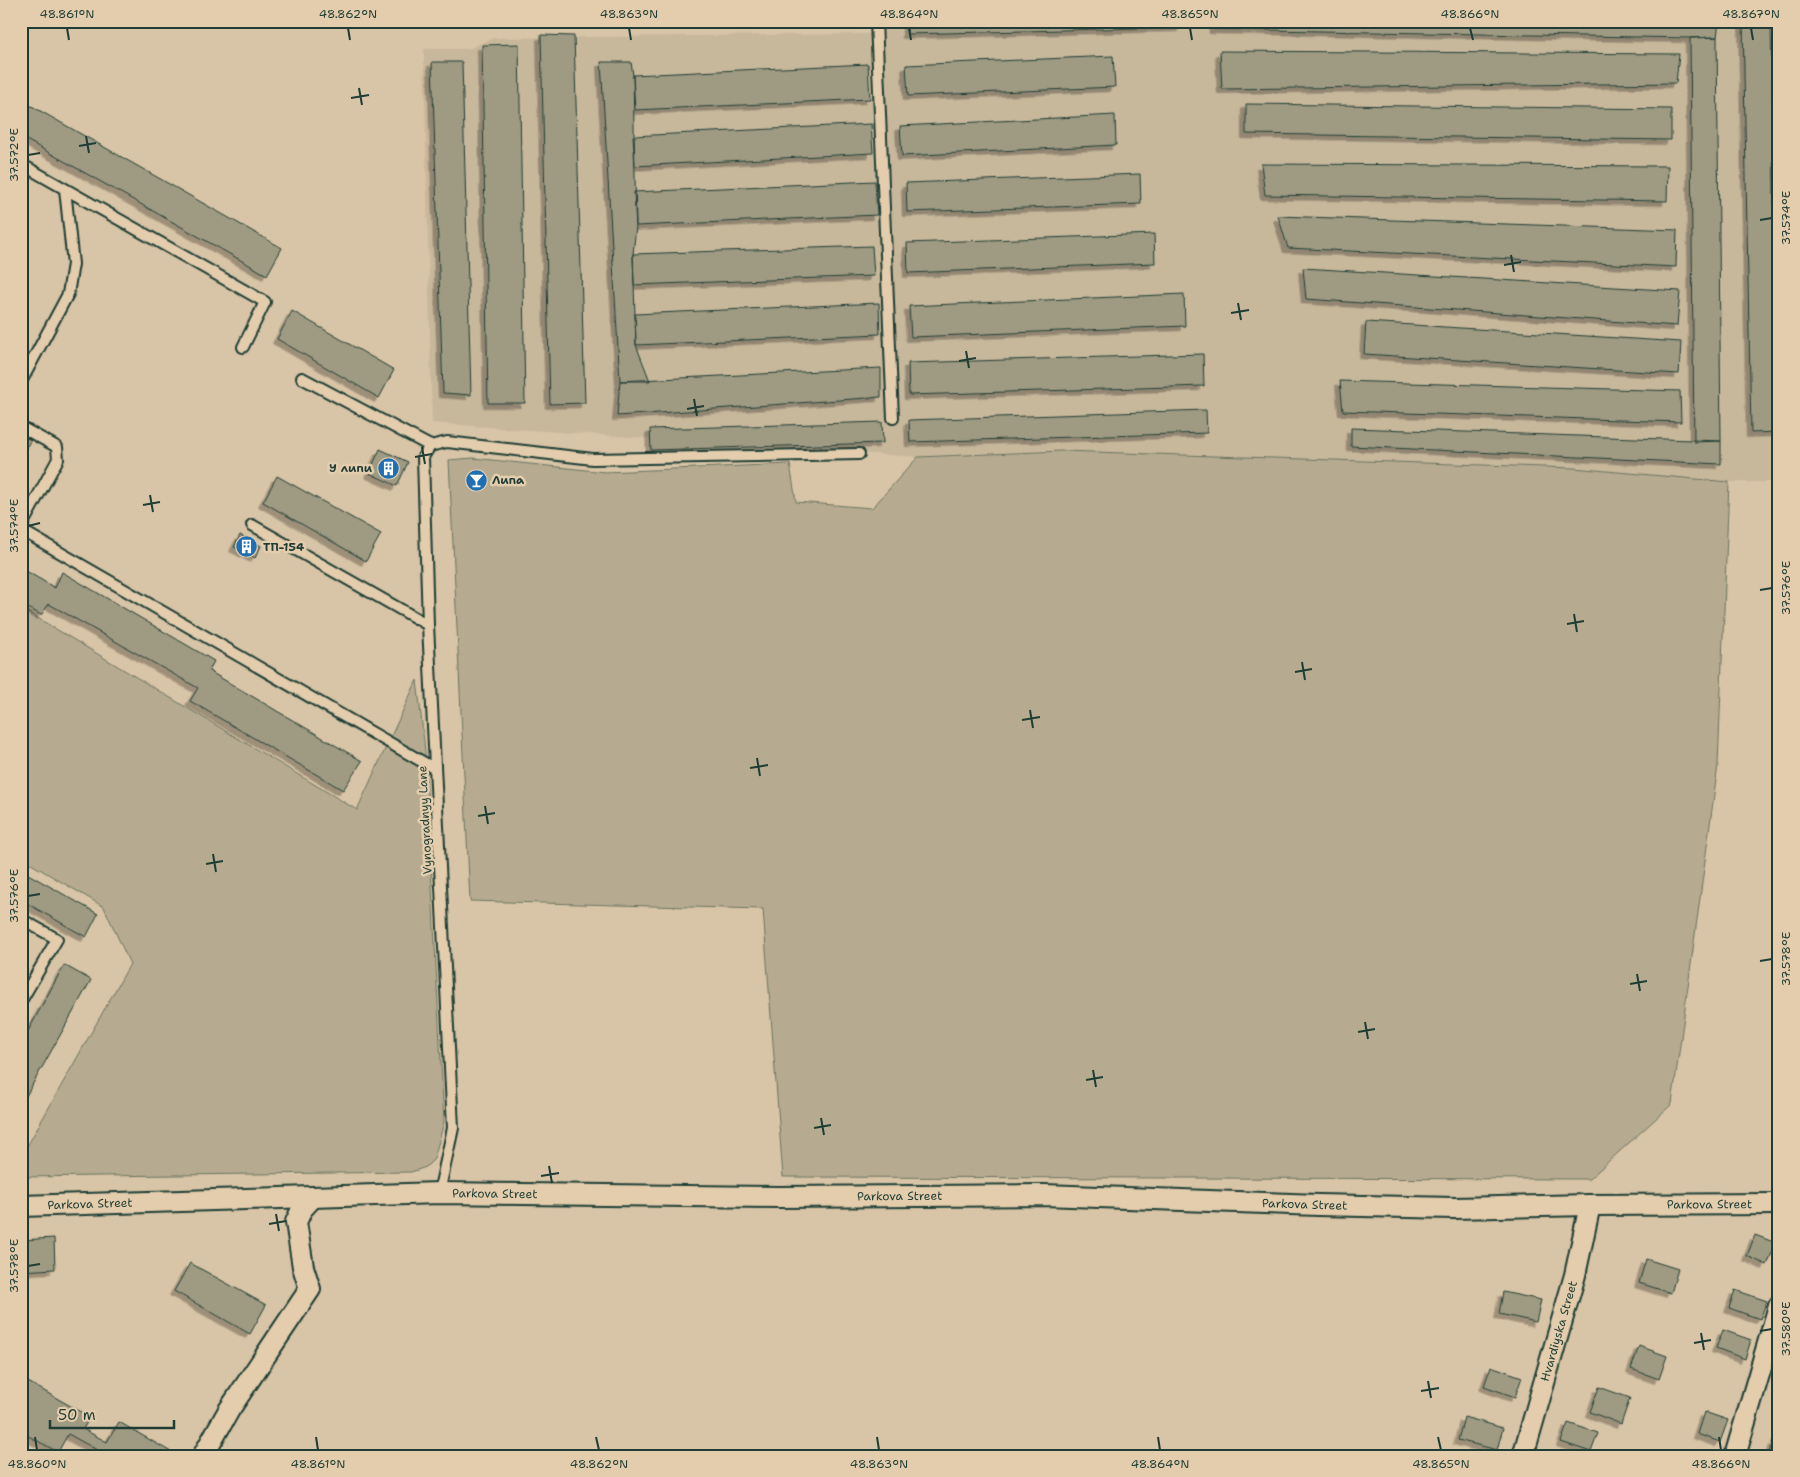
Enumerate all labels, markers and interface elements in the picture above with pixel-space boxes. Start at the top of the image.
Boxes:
text: 48.861°N [40,6,94,22]
text: 48.862°N [319,6,377,22]
text: 48.863°N [600,6,658,22]
text: 48.864°N [880,6,938,22]
text: 48.865°N [1161,6,1219,22]
text: 48.866°N [1441,6,1499,22]
text: 48.867°N [1722,6,1780,22]
text: 37.572°E [6,128,22,182]
text: 37.574°E [1778,191,1794,245]
building icon: У липи [376,456,400,480]
place label: У липи [329,460,373,476]
bar icon: Липа [464,468,488,492]
place label: Липа [492,472,525,488]
text: 37.574°E [6,499,22,553]
building icon: ТП-154 [235,535,259,559]
place label: ТП-154 [263,539,305,555]
text: 37.576°E [1778,561,1794,615]
street label: Vynogradnyy Lane [414,765,436,875]
text: 37.576°E [6,869,22,923]
text: 37.578°E [1778,932,1794,986]
street label: Parkova Street [452,1185,538,1202]
street label: Parkova Street [857,1188,943,1204]
street label: Parkova Street [47,1195,133,1213]
street label: Parkova Street [1262,1195,1347,1214]
street label: Parkova Street [1667,1196,1752,1213]
text: 37.578°E [6,1239,22,1293]
street label: Hvardiyska Street [1537,1279,1581,1383]
text: 37.580°E [1778,1301,1794,1357]
scale bar [50,1397,174,1429]
text: 50 m [58,1405,96,1425]
text: 48.860°N [8,1456,66,1472]
text: 48.861°N [291,1456,345,1472]
text: 48.862°N [570,1456,628,1472]
text: 48.863°N [850,1456,908,1472]
text: 48.864°N [1131,1456,1189,1472]
text: 48.865°N [1412,1456,1470,1472]
text: 48.866°N [1692,1456,1750,1472]

